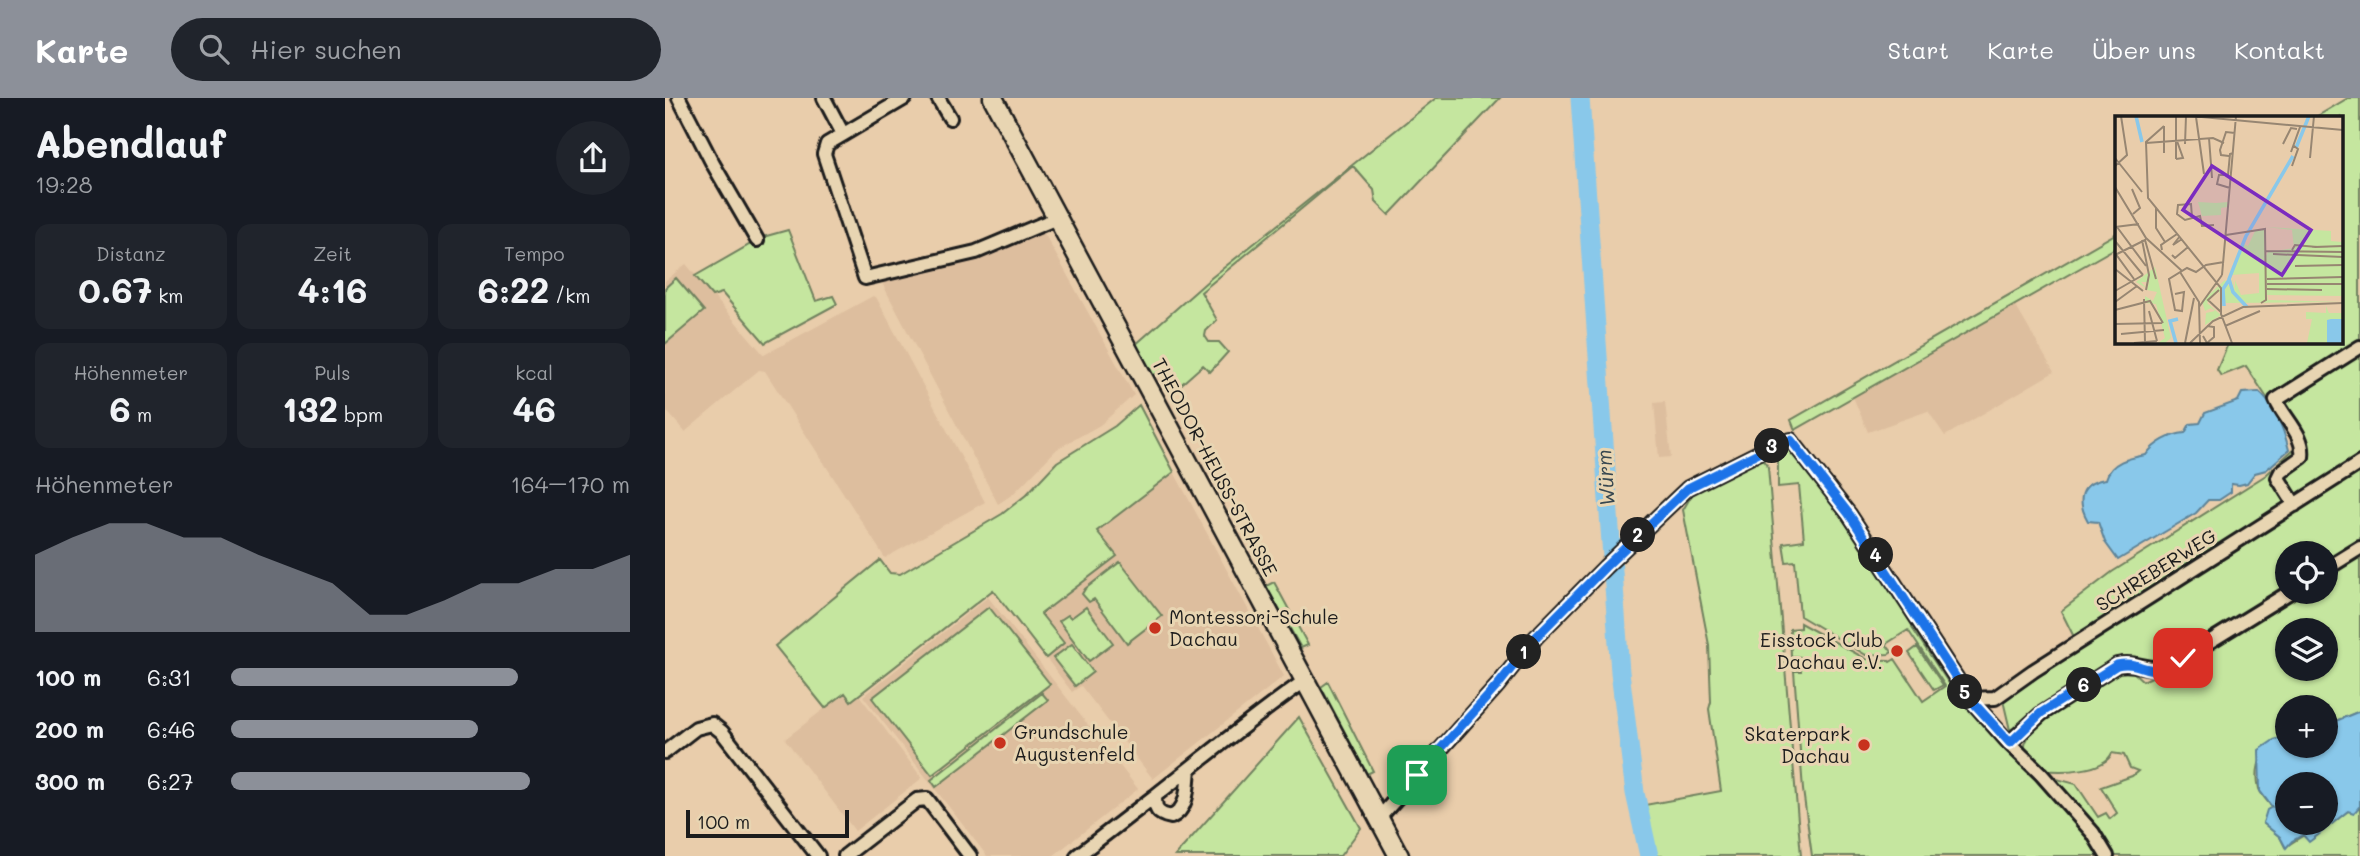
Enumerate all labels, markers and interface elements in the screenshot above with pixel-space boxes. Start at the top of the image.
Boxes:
search box [171,18,661,81]
text: Karte [35,28,129,71]
icon: search [195,30,233,68]
text: Hier suchen [251,32,402,66]
text: Start [1887,34,1949,65]
text: Karte [1987,34,2054,65]
text: Über uns [2092,34,2196,65]
text: Kontakt [2234,34,2325,65]
inset map [2115,116,2343,343]
text: Abendlauf [35,118,226,168]
button: share [556,121,630,195]
text: 19:28 [35,169,93,199]
text: Distanz [96,241,166,266]
text: Zeit [313,241,352,266]
text: Tempo [504,241,564,266]
text: 0.67 [78,266,152,312]
text: 4:16 [298,266,367,312]
text: 6:22 [478,266,549,312]
text: km [152,283,183,308]
text: /km [549,283,591,308]
street label: THEODOR-HEUSS-STRASSE [1147,353,1284,580]
text: Höhenmeter [74,360,188,385]
text: Puls [314,360,351,385]
text: kcal [515,360,553,385]
text: 6 [110,385,131,431]
text: 132 [282,385,338,431]
text: 46 [512,385,556,431]
text: m [131,402,152,427]
text: bpm [338,402,383,427]
pin: 3 [1755,428,1789,464]
text: 3 [1766,433,1777,458]
water label: Würm [1589,449,1620,508]
text: Höhenmeter [35,469,173,499]
text: 164–170 m [511,469,630,499]
pin: 2 [1621,518,1655,552]
text: 2 [1632,522,1643,547]
street label: SCHREBERWEG [2091,523,2221,617]
pin: 4 [1859,538,1893,573]
map controls [2275,541,2338,835]
button: locate [2275,541,2338,604]
text: 4 [1869,542,1882,567]
place label: Montessori-Schule Dachau [1169,604,1339,651]
button: layers [2275,618,2338,681]
marker: Montessori-Schule Dachau [1147,620,1163,636]
place label: Eisstock Club Dachau e.V. [1760,627,1883,674]
pin [2153,628,2213,688]
pin: 1 [1507,634,1541,670]
text: 1 [1519,639,1528,664]
icon: check [2164,639,2202,677]
marker: Eisstock Club Dachau e.V. [1889,643,1905,659]
text: 100 m [35,662,101,692]
text: 6:31 [147,662,192,692]
pin: 6 [2067,668,2101,702]
text: 6 [2078,672,2089,697]
pin: 5 [1947,674,1983,710]
text: 5 [1959,679,1970,704]
button: + [2275,695,2338,758]
text: 200 m [35,714,104,744]
text: 6:46 [147,714,195,744]
place label: Grundschule Augustenfeld [1014,719,1135,766]
place label: Skaterpark Dachau [1745,721,1850,768]
marker: Grundschule Augustenfeld [992,735,1008,751]
marker: Skaterpark Dachau [1856,737,1872,753]
pin [1387,745,1447,805]
icon: arrive [1398,756,1436,794]
text: 300 m [35,766,105,796]
text: 6:27 [147,766,194,796]
button: − [2275,772,2338,835]
scale bar [686,807,849,839]
text: 100 m [697,809,750,834]

